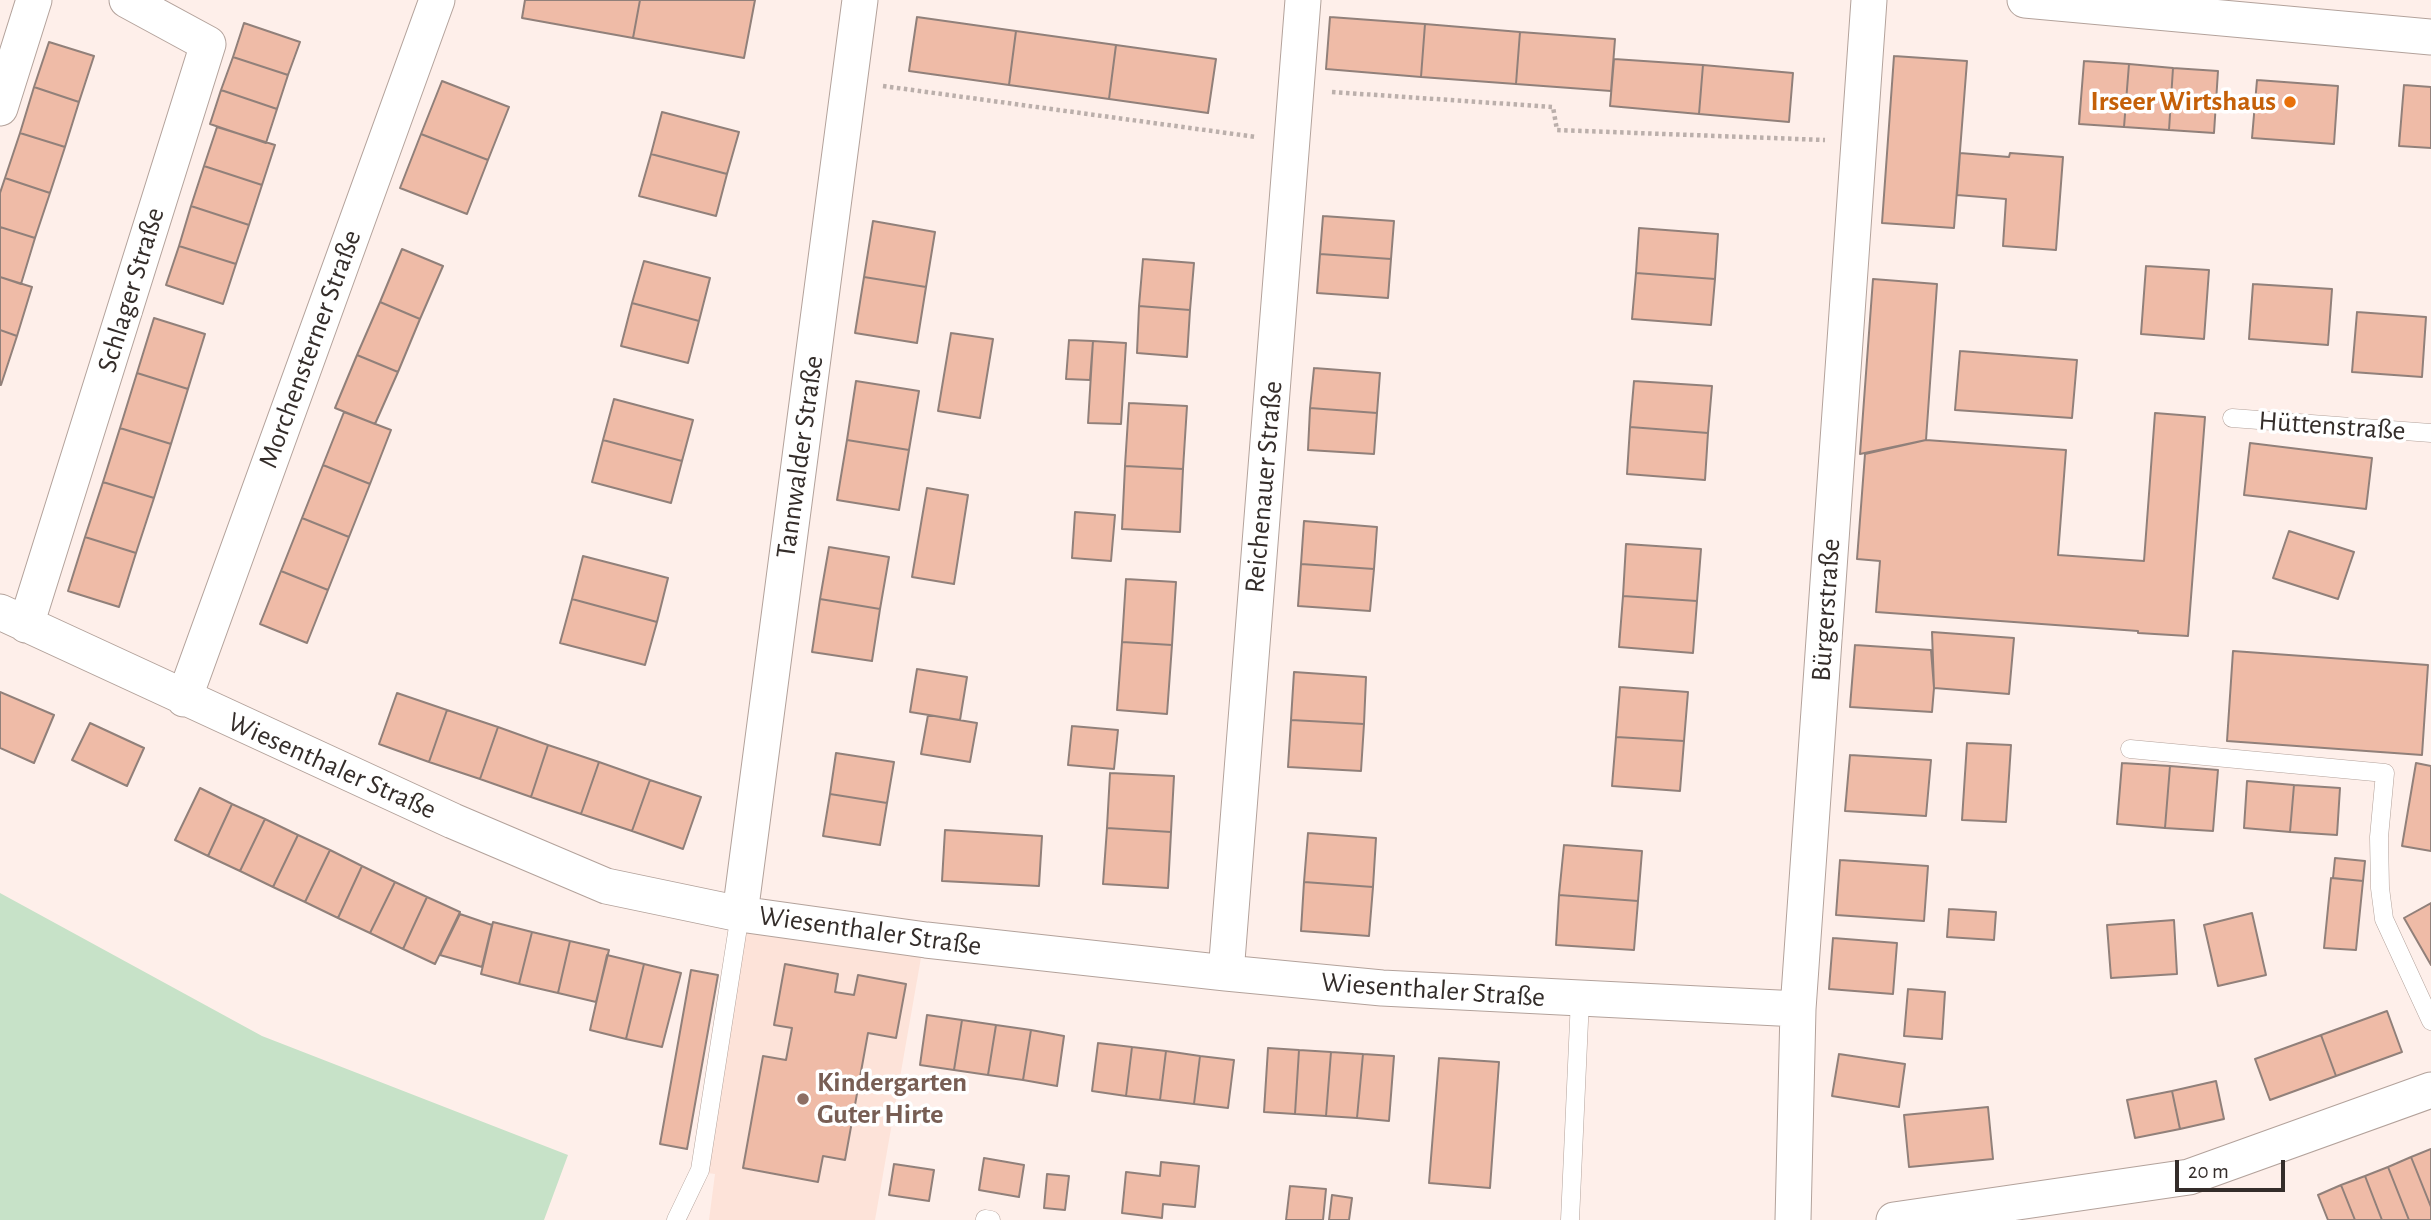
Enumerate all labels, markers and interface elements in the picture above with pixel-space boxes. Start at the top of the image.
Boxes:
place label: Irseer Wirtshaus [2091,85,2276,119]
marker: Irseer Wirtshaus [2282,94,2298,110]
street label: Schlager Straße [90,204,172,376]
street label: Morchensterner Straße [251,225,369,473]
street label: Tannwalder Straße [769,354,831,560]
street label: Reichenauer Straße [1238,379,1290,595]
street label: Hüttenstraße [2257,404,2407,448]
street label: Bürgerstraße [1804,537,1848,683]
street label: Wiesenthaler Straße [223,705,441,827]
street label: Wiesenthaler Straße [756,899,984,963]
street label: Wiesenthaler Straße [1320,965,1546,1015]
place label: Kindergarten Guter Hirte [817,1066,967,1132]
marker: Kindergarten Guter Hirte [795,1091,811,1107]
scale bar [2179,1146,2289,1190]
text: 20 m [2188,1161,2229,1182]

